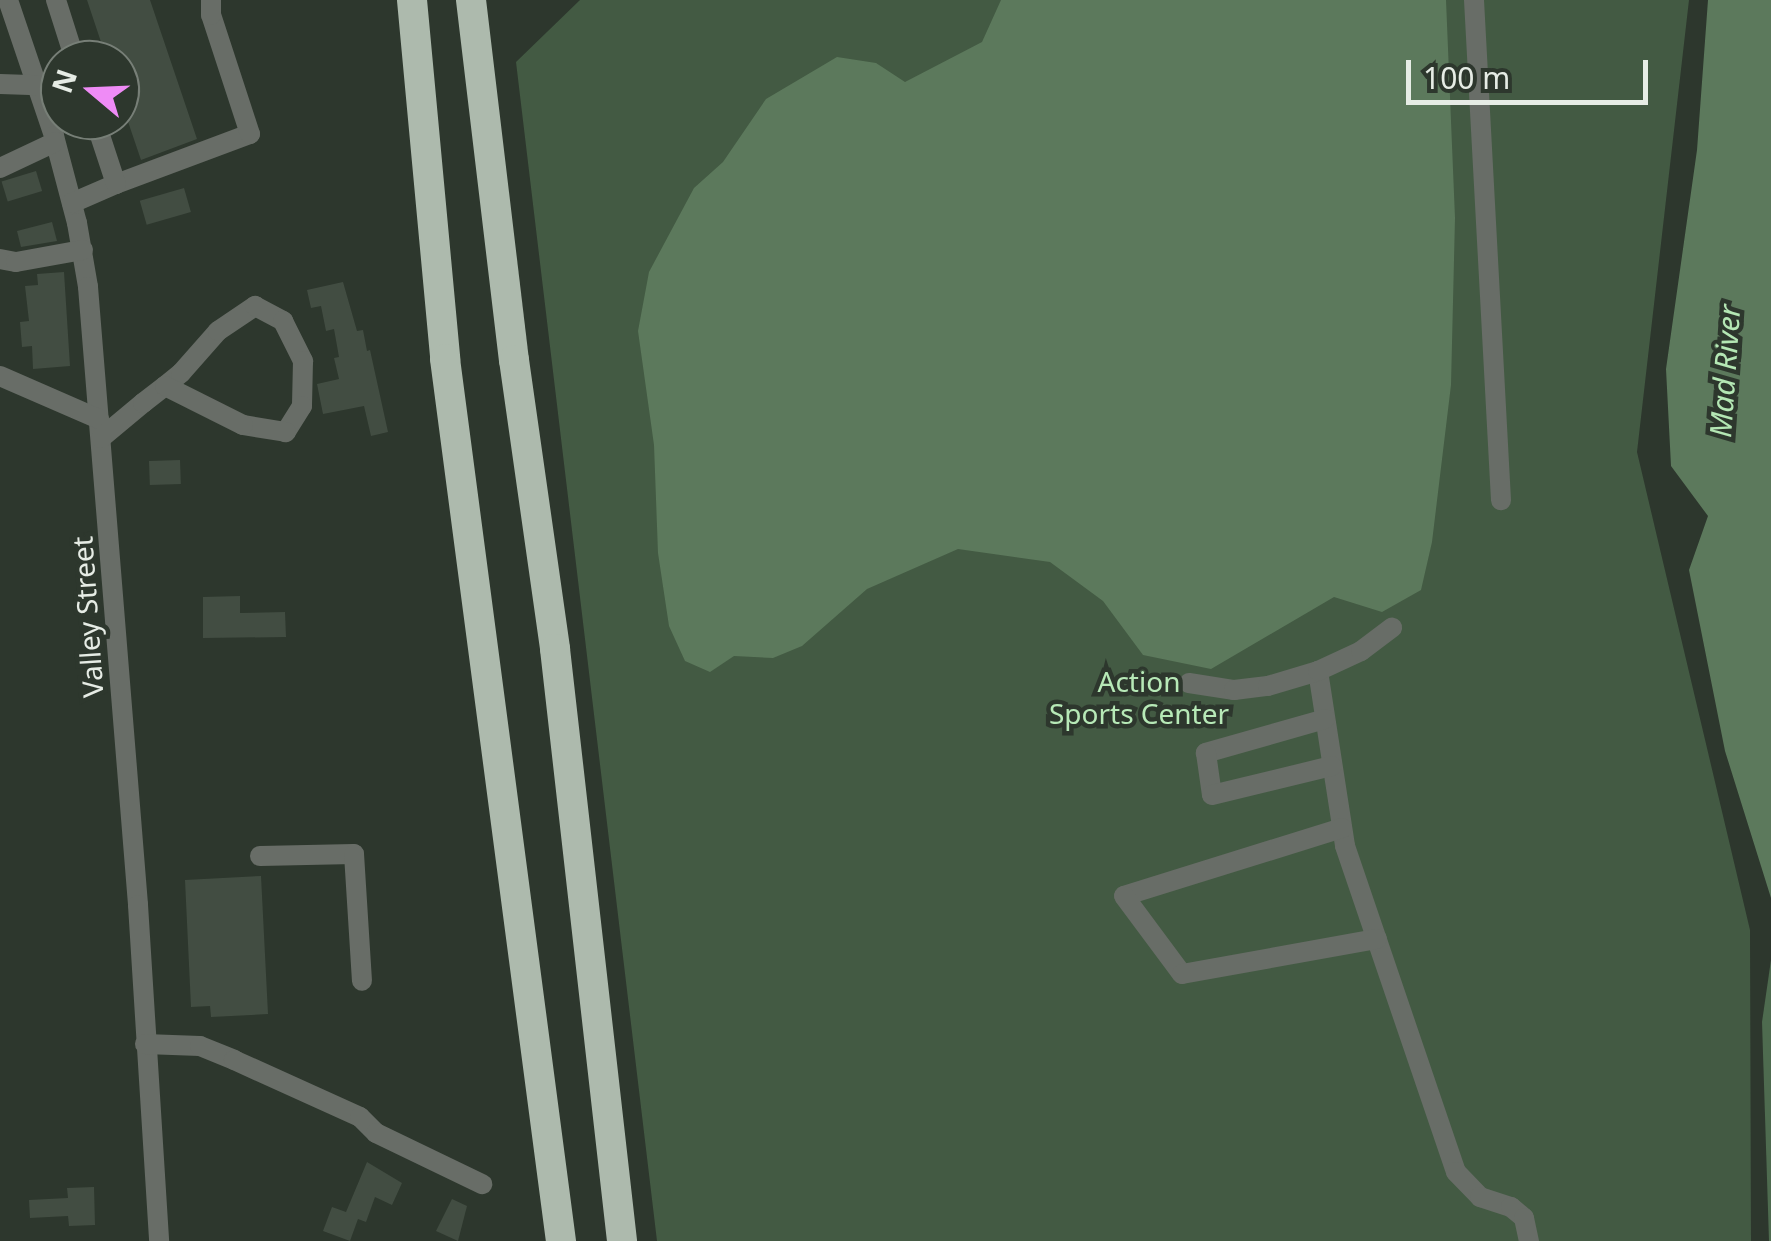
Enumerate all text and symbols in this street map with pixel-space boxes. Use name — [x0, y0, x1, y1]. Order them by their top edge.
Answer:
north arrow — [40, 40, 140, 140]
scale bar — [1411, 40, 1654, 102]
text: 100 m — [1423, 57, 1510, 98]
text: N — [42, 64, 85, 98]
water label: Mad River — [1702, 303, 1748, 439]
street label: Valley Street — [65, 535, 109, 699]
park label: Action Sports Center — [1049, 664, 1229, 730]

